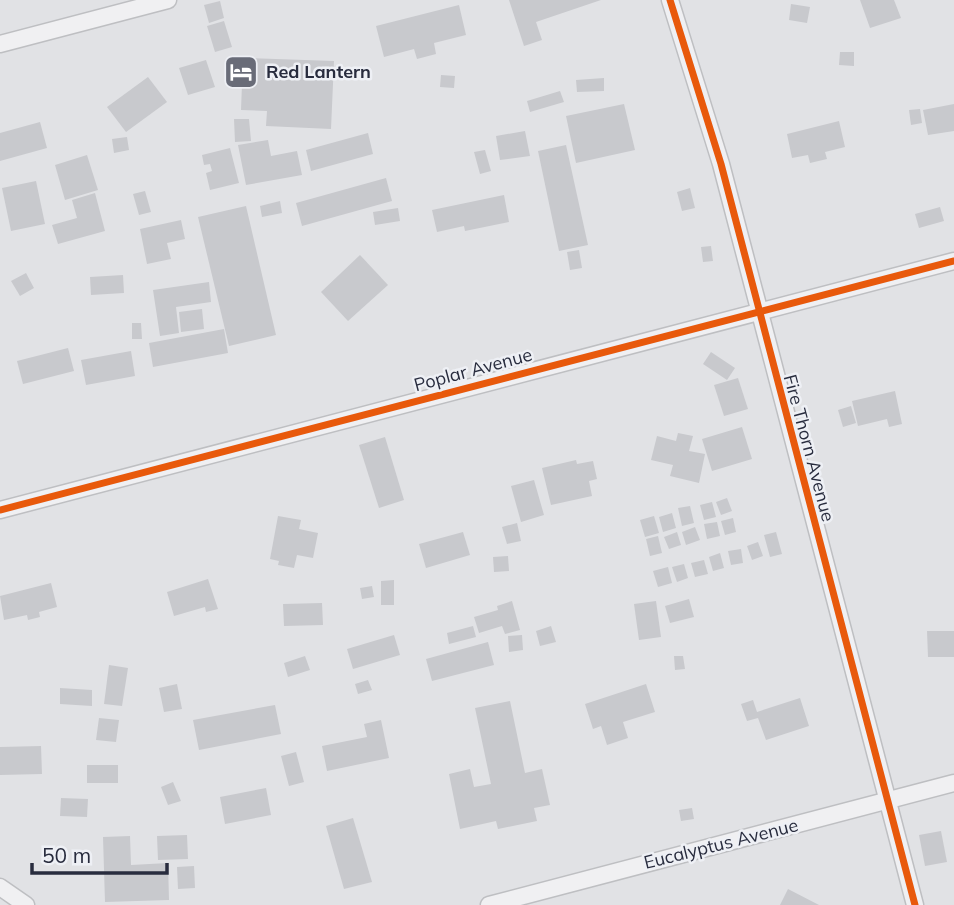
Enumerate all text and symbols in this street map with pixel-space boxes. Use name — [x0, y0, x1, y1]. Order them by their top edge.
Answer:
hotel icon: Red Lantern — [222, 53, 260, 91]
place label: Red Lantern — [266, 60, 371, 83]
street label: Poplar Avenue — [411, 343, 534, 396]
street label: Fire Thorn Avenue — [779, 372, 840, 524]
street label: Eucalyptus Avenue — [641, 813, 800, 874]
scale bar — [32, 832, 166, 876]
text: 50 m — [42, 842, 91, 868]

